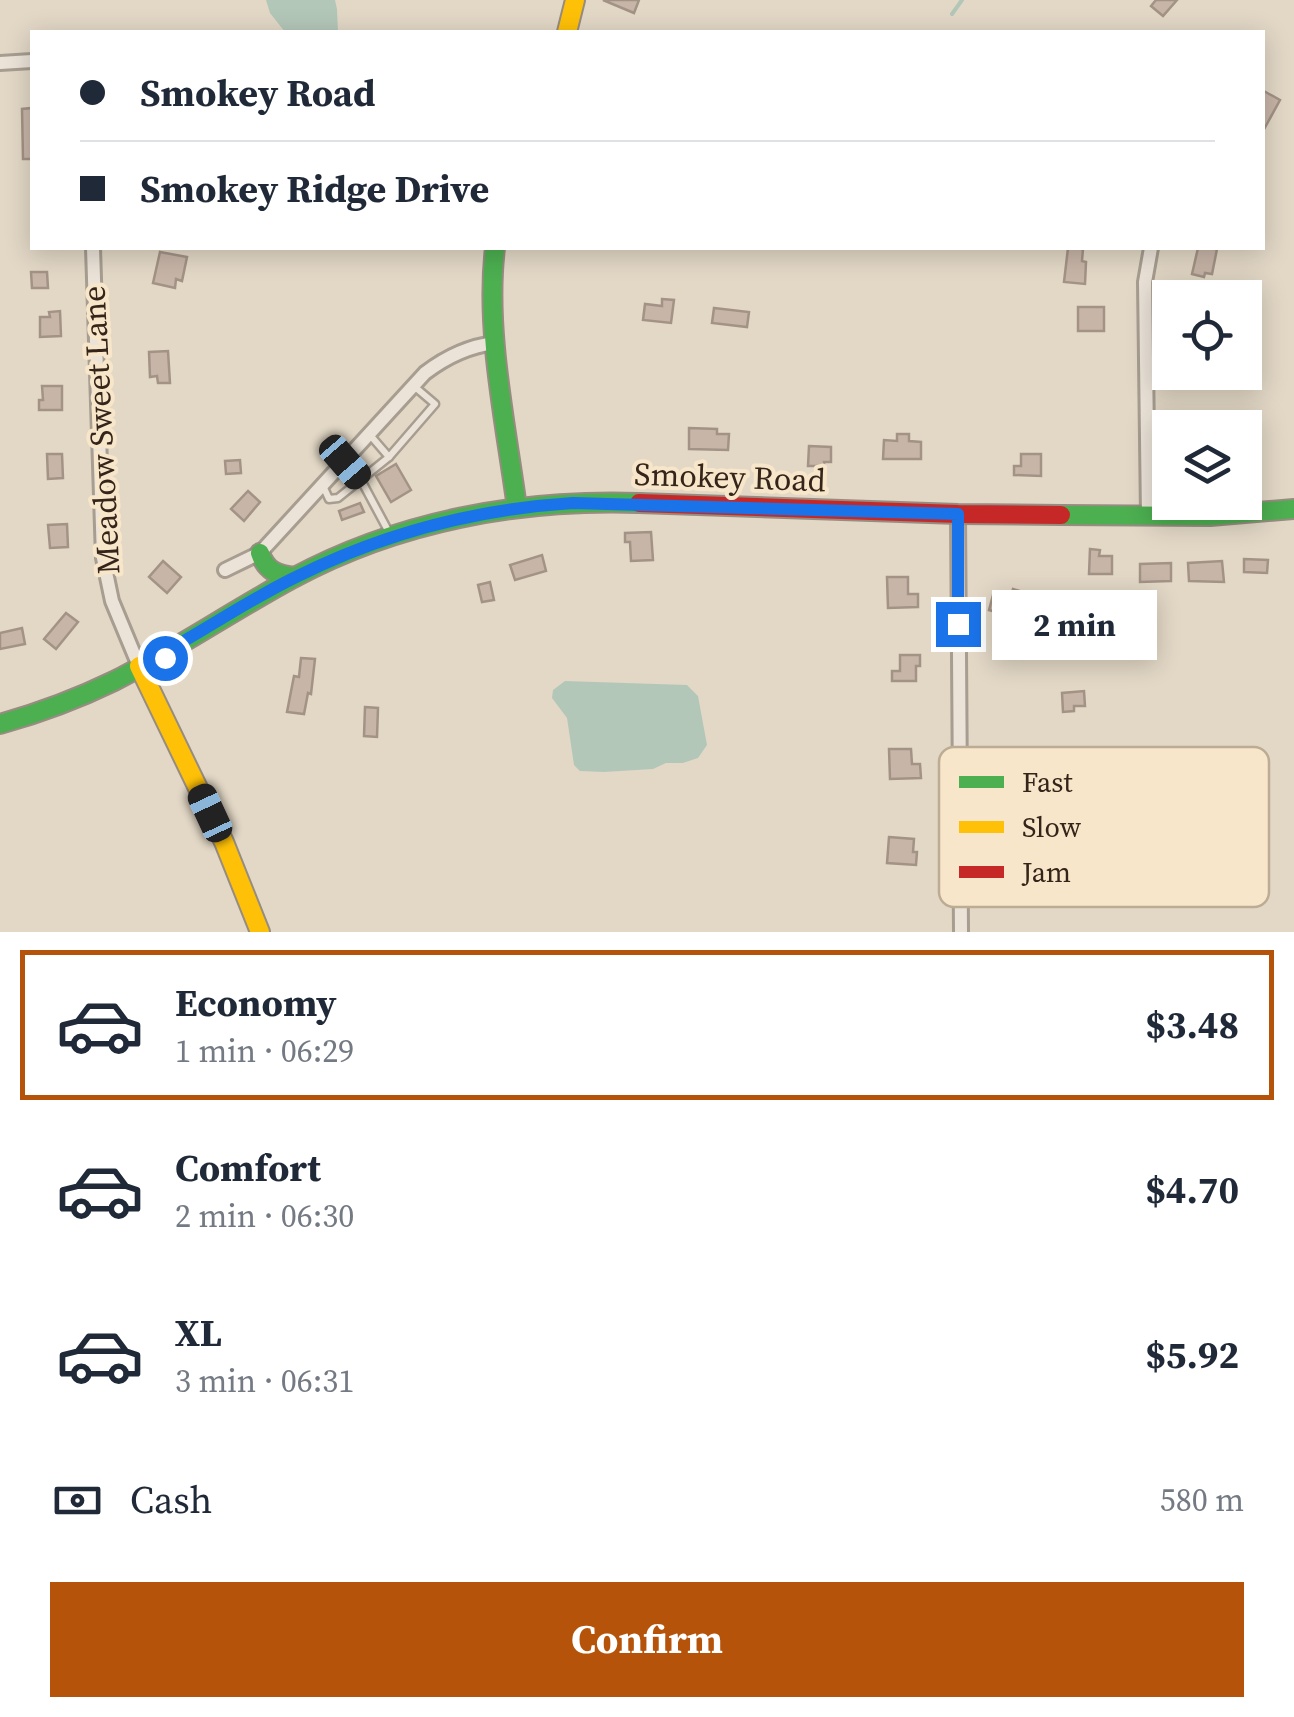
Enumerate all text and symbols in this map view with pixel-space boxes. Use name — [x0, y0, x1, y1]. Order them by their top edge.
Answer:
text: Smokey Road — [140, 67, 376, 119]
text: Smokey Ridge Drive — [140, 163, 489, 215]
map controls — [1152, 280, 1262, 520]
button: locate — [1152, 280, 1262, 390]
street label: Meadow Sweet Lane — [71, 284, 131, 576]
button: layers — [1152, 410, 1262, 520]
car — [314, 430, 376, 494]
street label: Smokey Road — [633, 452, 827, 502]
callout: 2 min — [993, 589, 1158, 659]
route end — [936, 602, 981, 647]
text: 2 min — [1033, 603, 1116, 647]
route start — [143, 636, 188, 681]
legend — [939, 747, 1269, 907]
text: Fast — [1022, 763, 1073, 801]
car — [184, 779, 236, 847]
text: Slow — [1022, 808, 1082, 846]
text: Jam — [1021, 853, 1071, 891]
text: Economy — [175, 977, 337, 1029]
icon: car — [55, 980, 145, 1070]
text: $3.48 — [1145, 999, 1239, 1051]
text: 1 min · 06:29 — [175, 1029, 354, 1073]
text: Comfort — [175, 1142, 321, 1194]
icon: car — [55, 1145, 145, 1235]
text: $4.70 — [1145, 1164, 1239, 1216]
text: 2 min · 06:30 — [175, 1194, 354, 1238]
text: XL — [175, 1307, 222, 1359]
icon: car — [55, 1310, 145, 1400]
text: $5.92 — [1145, 1329, 1239, 1381]
text: 3 min · 06:31 — [175, 1359, 354, 1403]
icon: cash — [50, 1473, 105, 1528]
text: Cash — [130, 1474, 212, 1526]
text: 580 m — [1160, 1478, 1244, 1522]
button: Confirm — [50, 1582, 1244, 1697]

